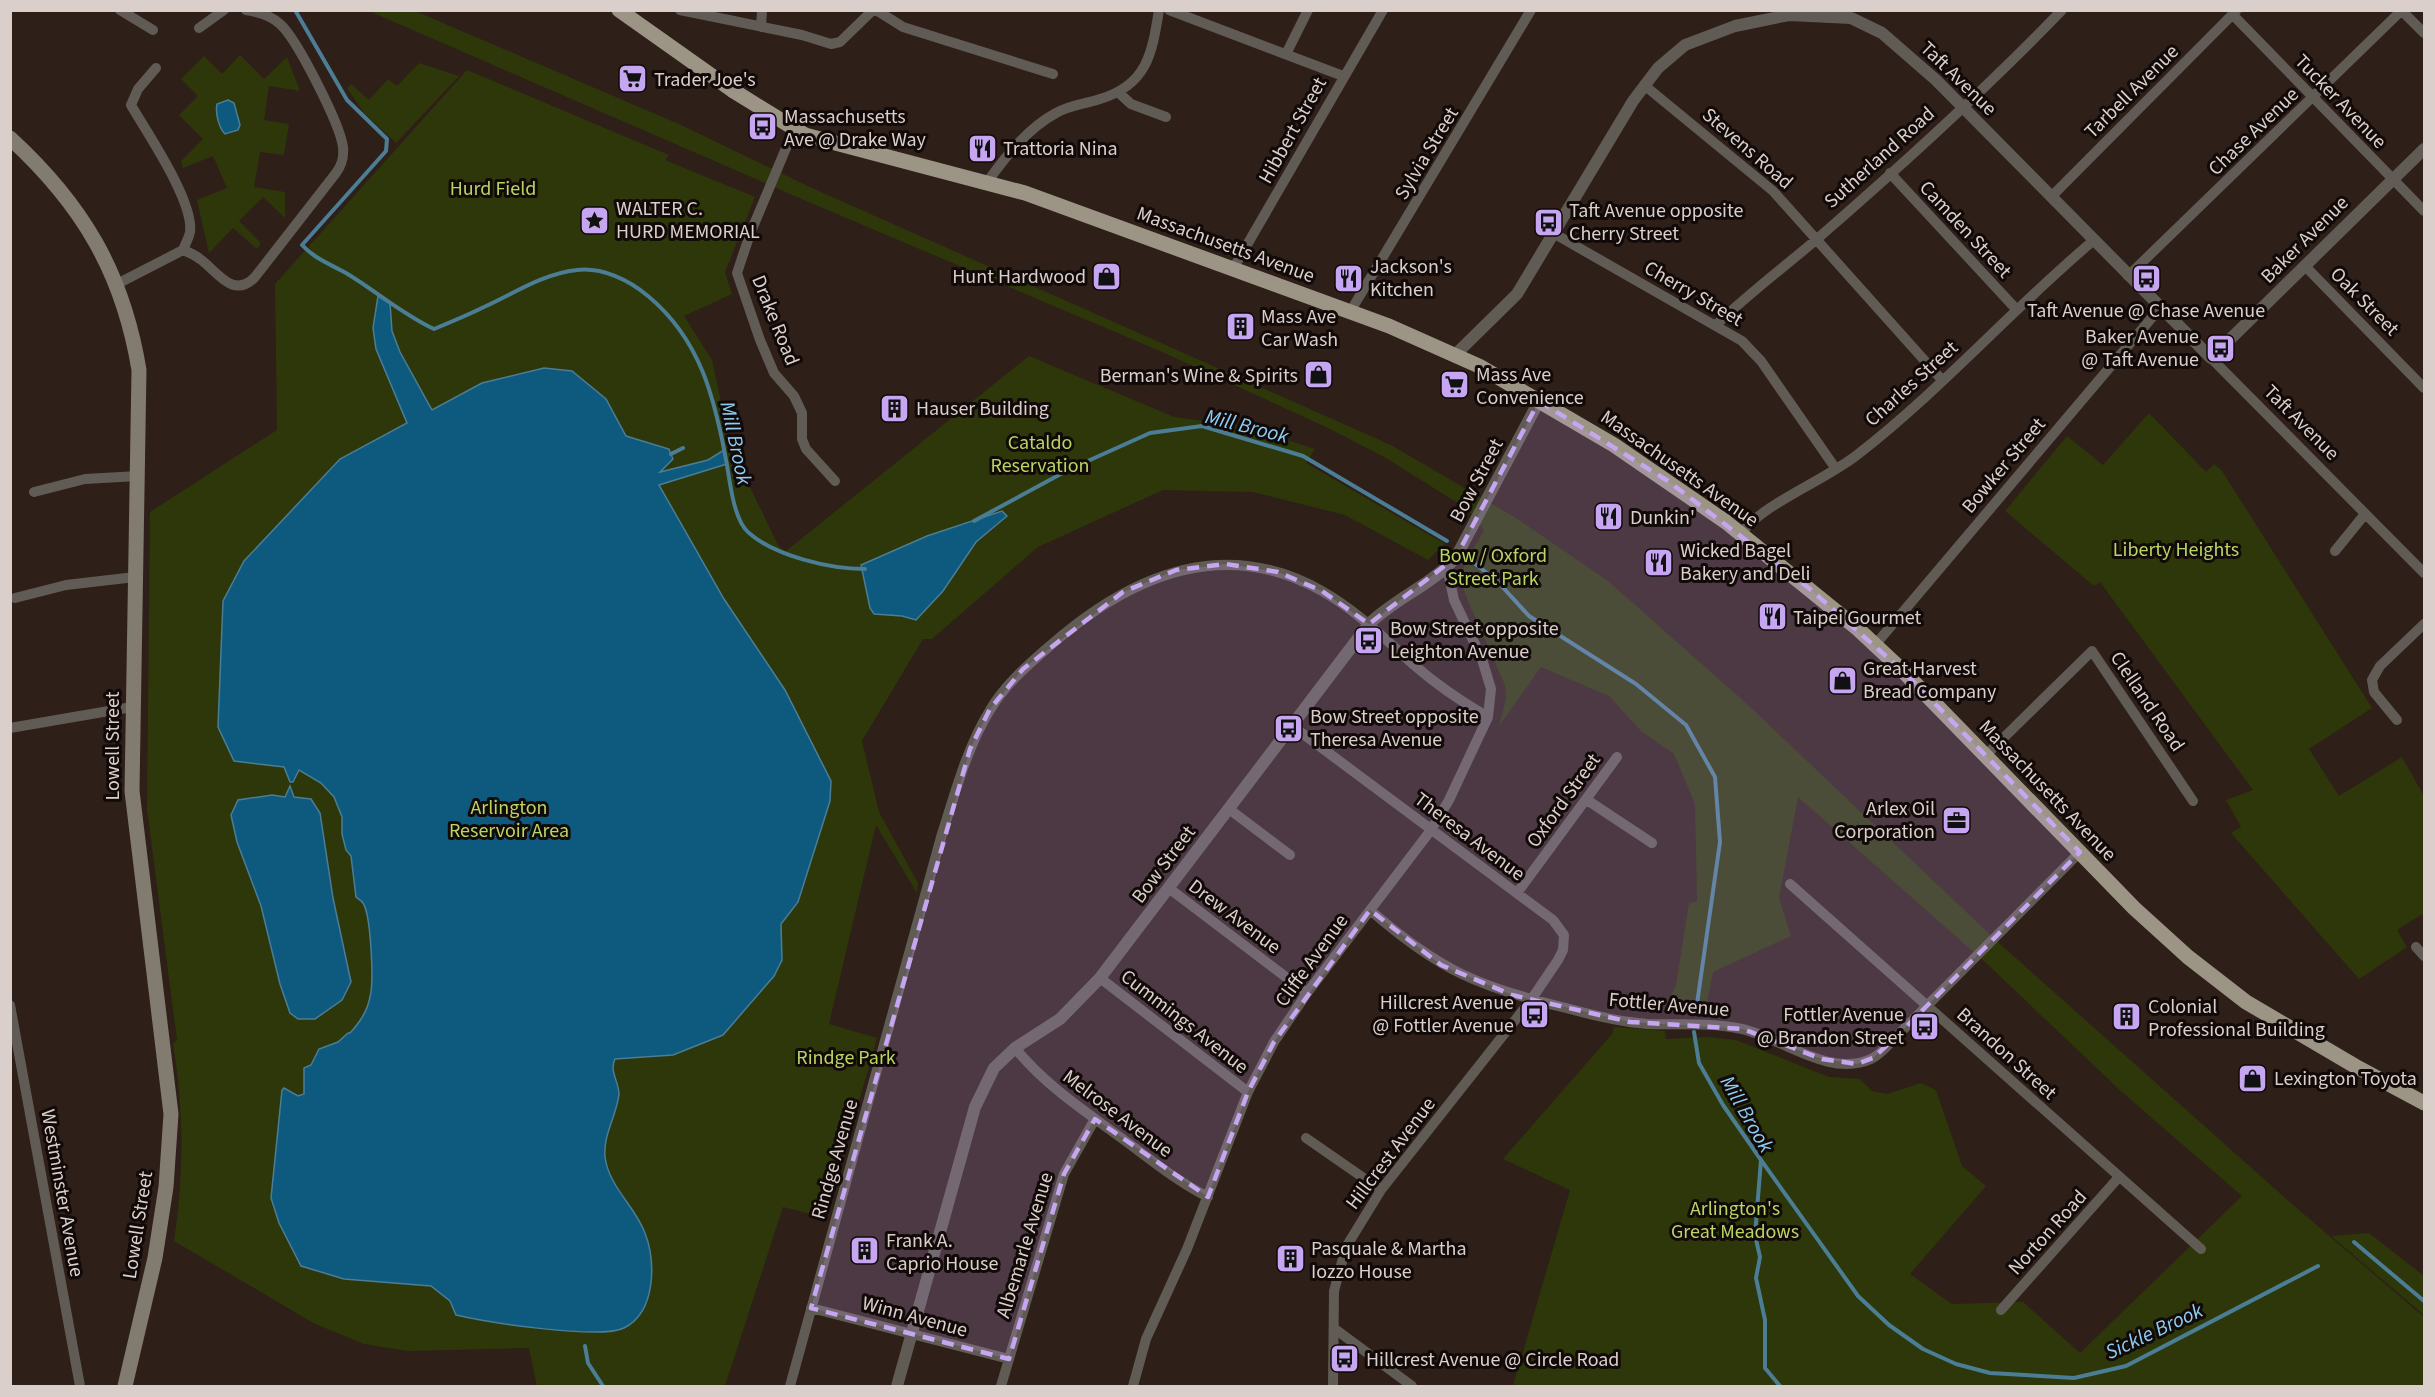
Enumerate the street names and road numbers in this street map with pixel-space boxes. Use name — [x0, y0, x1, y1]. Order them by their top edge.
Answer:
street label: Taft Avenue — [1914, 35, 2003, 122]
street label: Tarbell Avenue — [2078, 38, 2185, 145]
street label: Tucker Avenue — [2288, 48, 2393, 155]
street label: Hibbert Street — [1252, 72, 1334, 189]
street label: Chase Avenue — [2202, 81, 2305, 182]
street label: Sutherland Road — [1818, 100, 1941, 215]
street label: Stevens Road — [1696, 101, 1799, 196]
street label: Sylvia Street — [1388, 102, 1466, 205]
street label: Camden Street — [1913, 175, 2018, 285]
street label: Baker Avenue — [2255, 189, 2355, 290]
street label: Massachusetts Avenue — [1133, 200, 1319, 290]
street label: Cherry Street — [1639, 254, 1748, 334]
street label: Oak Street — [2324, 261, 2405, 343]
street label: Drake Road — [744, 271, 806, 370]
street label: Charles Street — [1859, 334, 1965, 433]
street label: Taft Avenue — [2257, 379, 2345, 467]
street label: Massachusetts Avenue — [1595, 404, 1764, 534]
street label: Bowker Street — [1955, 411, 2052, 520]
street label: Bow Street — [1443, 434, 1511, 527]
street label: Clelland Road — [2103, 646, 2191, 757]
street label: Lowell Street — [99, 691, 127, 800]
street label: Massachusetts Avenue — [1972, 714, 2122, 868]
street label: Oxford Street — [1520, 748, 1608, 853]
street label: Theresa Avenue — [1408, 786, 1531, 888]
street label: Bow Street — [1125, 820, 1203, 909]
street label: Drew Avenue — [1182, 873, 1286, 961]
street label: Cliffe Avenue — [1269, 908, 1355, 1013]
street label: Cummings Avenue — [1115, 963, 1254, 1081]
street label: Fottler Avenue — [1608, 986, 1730, 1024]
street label: Brandon Street — [1950, 1001, 2063, 1107]
street label: Melrose Avenue — [1057, 1063, 1178, 1164]
street label: Hillcrest Avenue — [1339, 1091, 1442, 1216]
street label: Rindge Avenue — [804, 1096, 865, 1223]
street label: Westminster Avenue — [33, 1107, 91, 1279]
street label: Lowell Street — [116, 1169, 160, 1281]
street label: Albemarle Avenue — [989, 1169, 1060, 1322]
street label: Norton Road — [2002, 1184, 2094, 1281]
street label: Winn Avenue — [859, 1289, 971, 1345]

